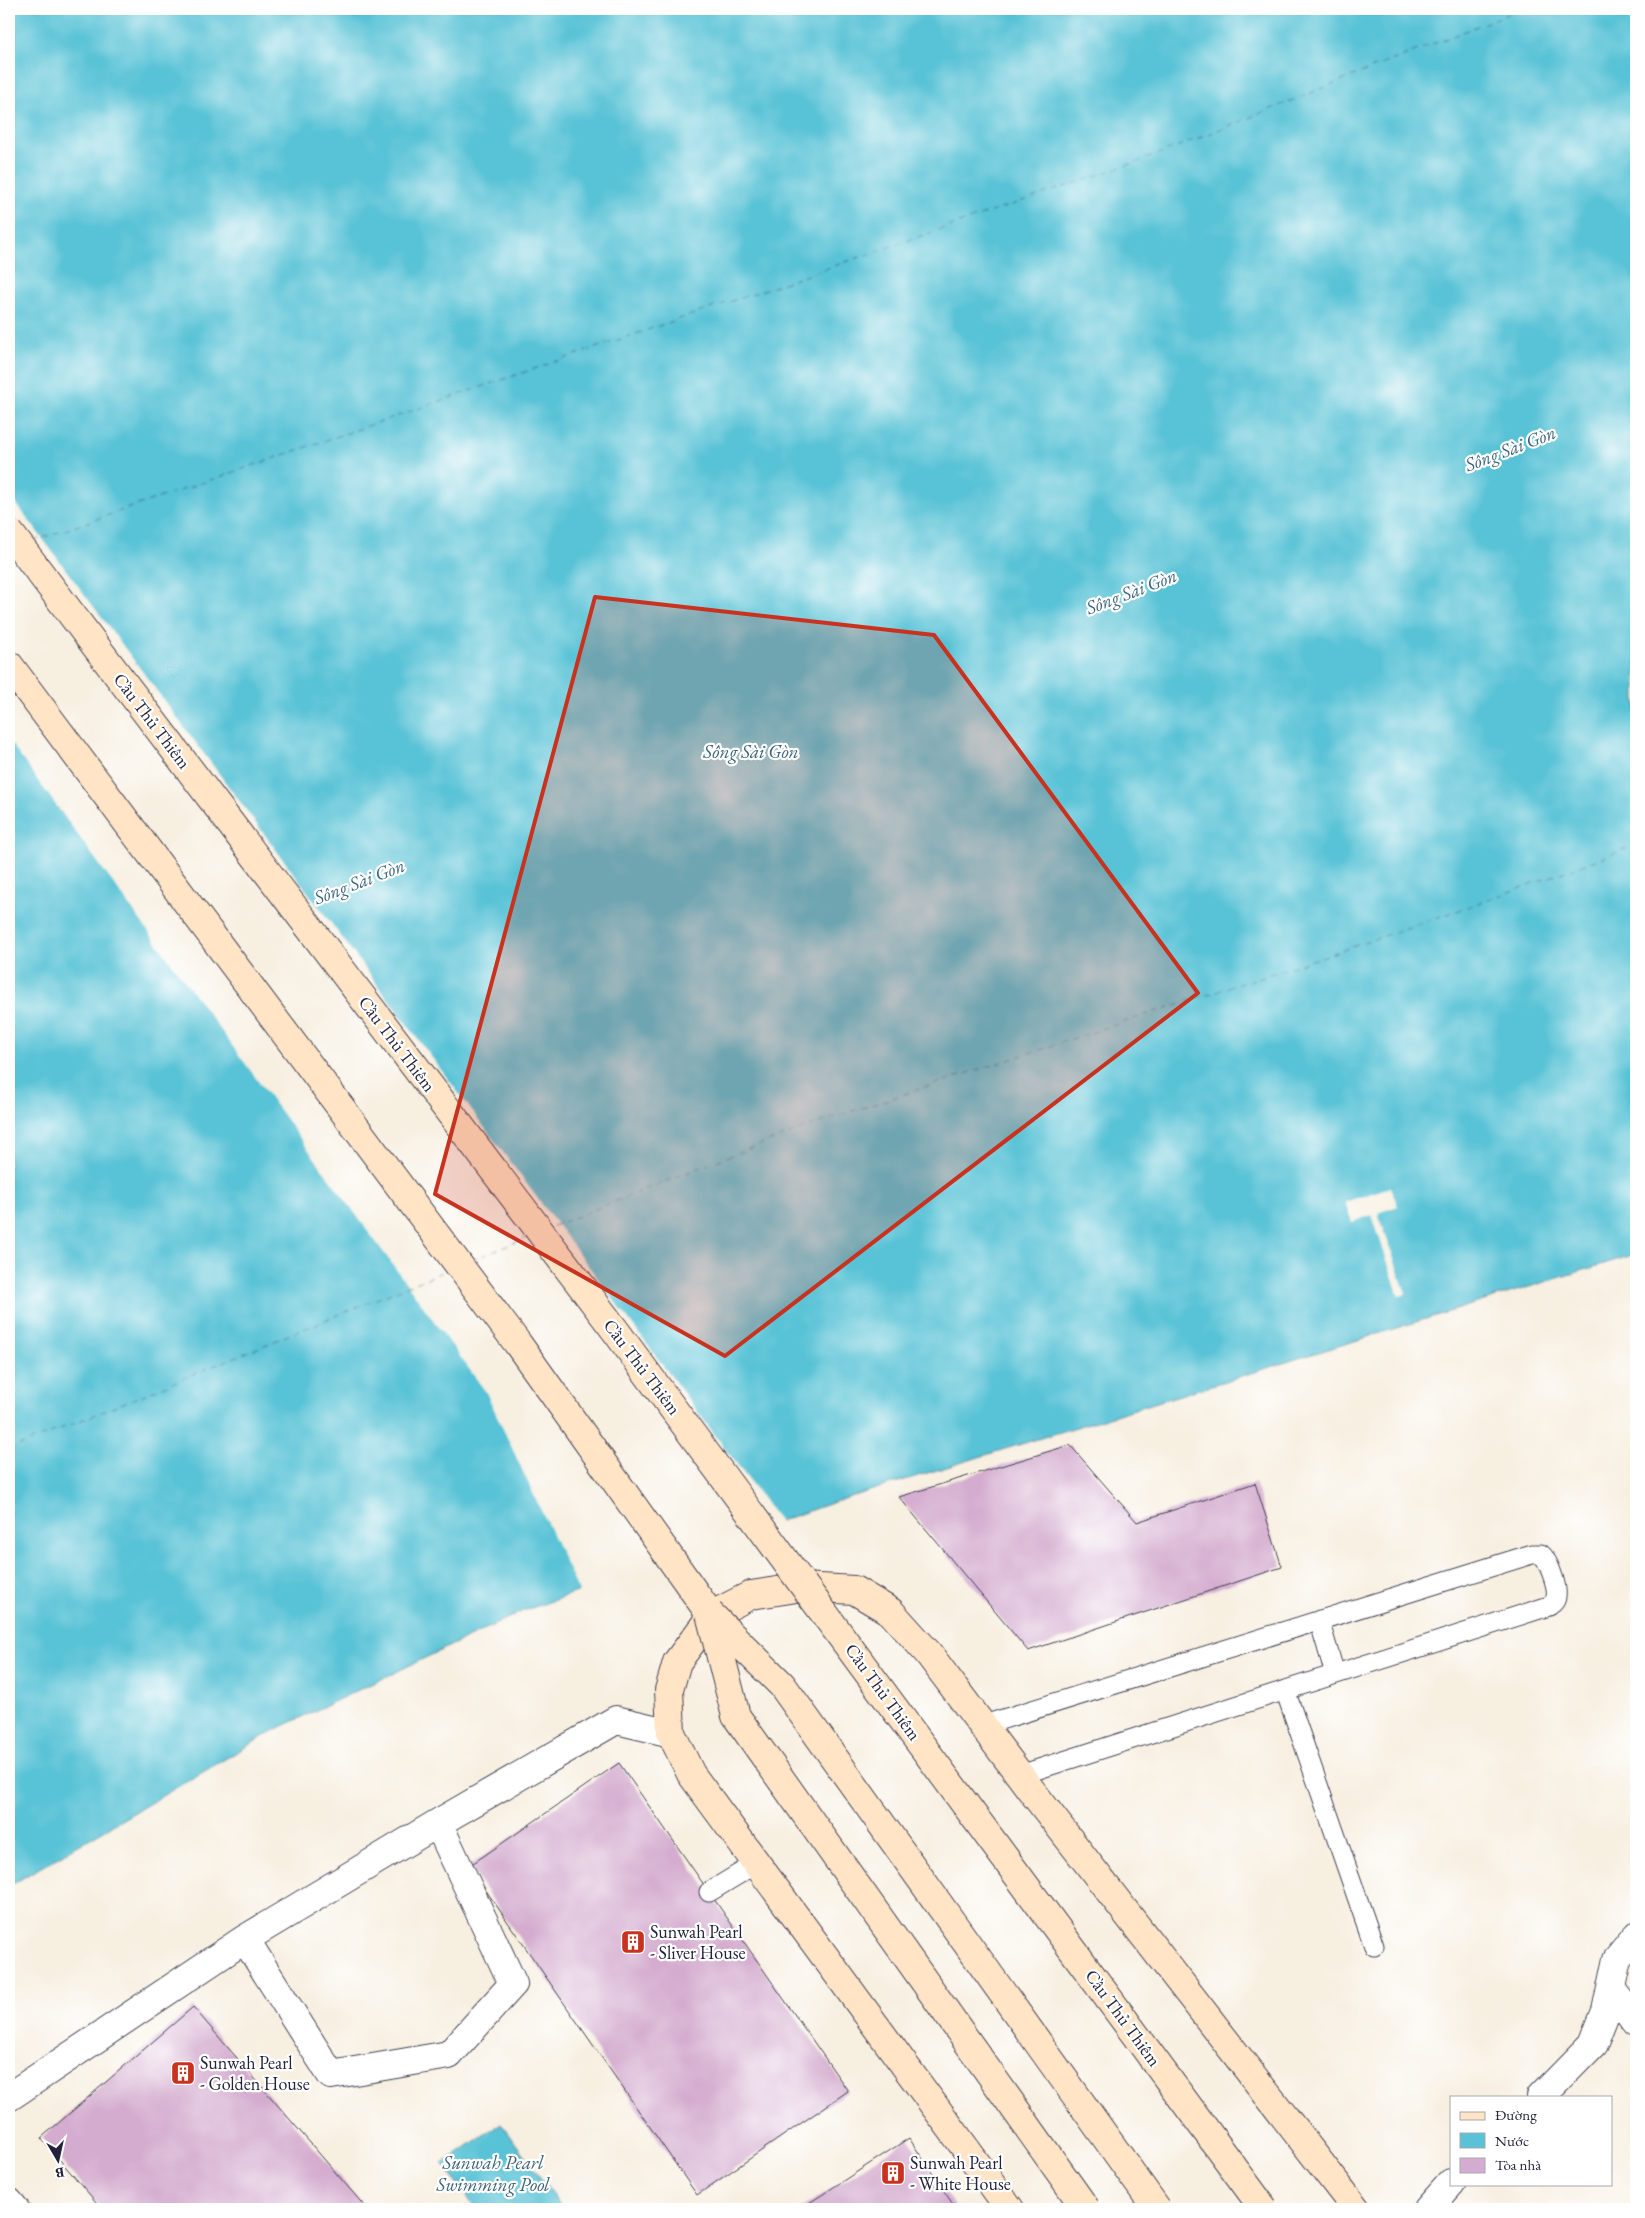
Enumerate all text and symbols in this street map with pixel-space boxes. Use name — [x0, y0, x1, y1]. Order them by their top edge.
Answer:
water label: Sông Sài Gòn — [1460, 420, 1559, 478]
water label: Sông Sài Gòn — [1081, 563, 1180, 621]
street label: Cầu Thủ Thiêm — [109, 668, 196, 773]
water label: Sông Sài Gòn — [702, 739, 799, 764]
water label: Sông Sài Gòn — [309, 853, 408, 911]
street label: Cầu Thủ Thiêm — [354, 991, 441, 1096]
street label: Cầu Thủ Thiêm — [599, 1314, 686, 1419]
street label: Cầu Thủ Thiêm — [841, 1639, 926, 1745]
place label: Sunwah Pearl - Sliver House — [650, 1920, 746, 1964]
building icon: Sunwah Pearl - Sliver House — [620, 1929, 646, 1955]
street label: Cầu Thủ Thiêm — [1081, 1965, 1166, 2071]
place label: Sunwah Pearl - Golden House — [200, 2051, 310, 2095]
building icon: Sunwah Pearl - Golden House — [170, 2060, 196, 2086]
legend — [1450, 2096, 1612, 2186]
text: Đường — [1495, 2105, 1537, 2124]
text: Nước — [1495, 2131, 1529, 2150]
north arrow — [32, 2136, 82, 2186]
water label: Sunwah Pearl Swimming Pool — [436, 2150, 550, 2197]
place label: Sunwah Pearl - White House — [910, 2151, 1011, 2195]
text: Tòa nhà — [1495, 2155, 1541, 2174]
building icon: Sunwah Pearl - White House — [880, 2160, 906, 2186]
text: B — [54, 2163, 66, 2182]

